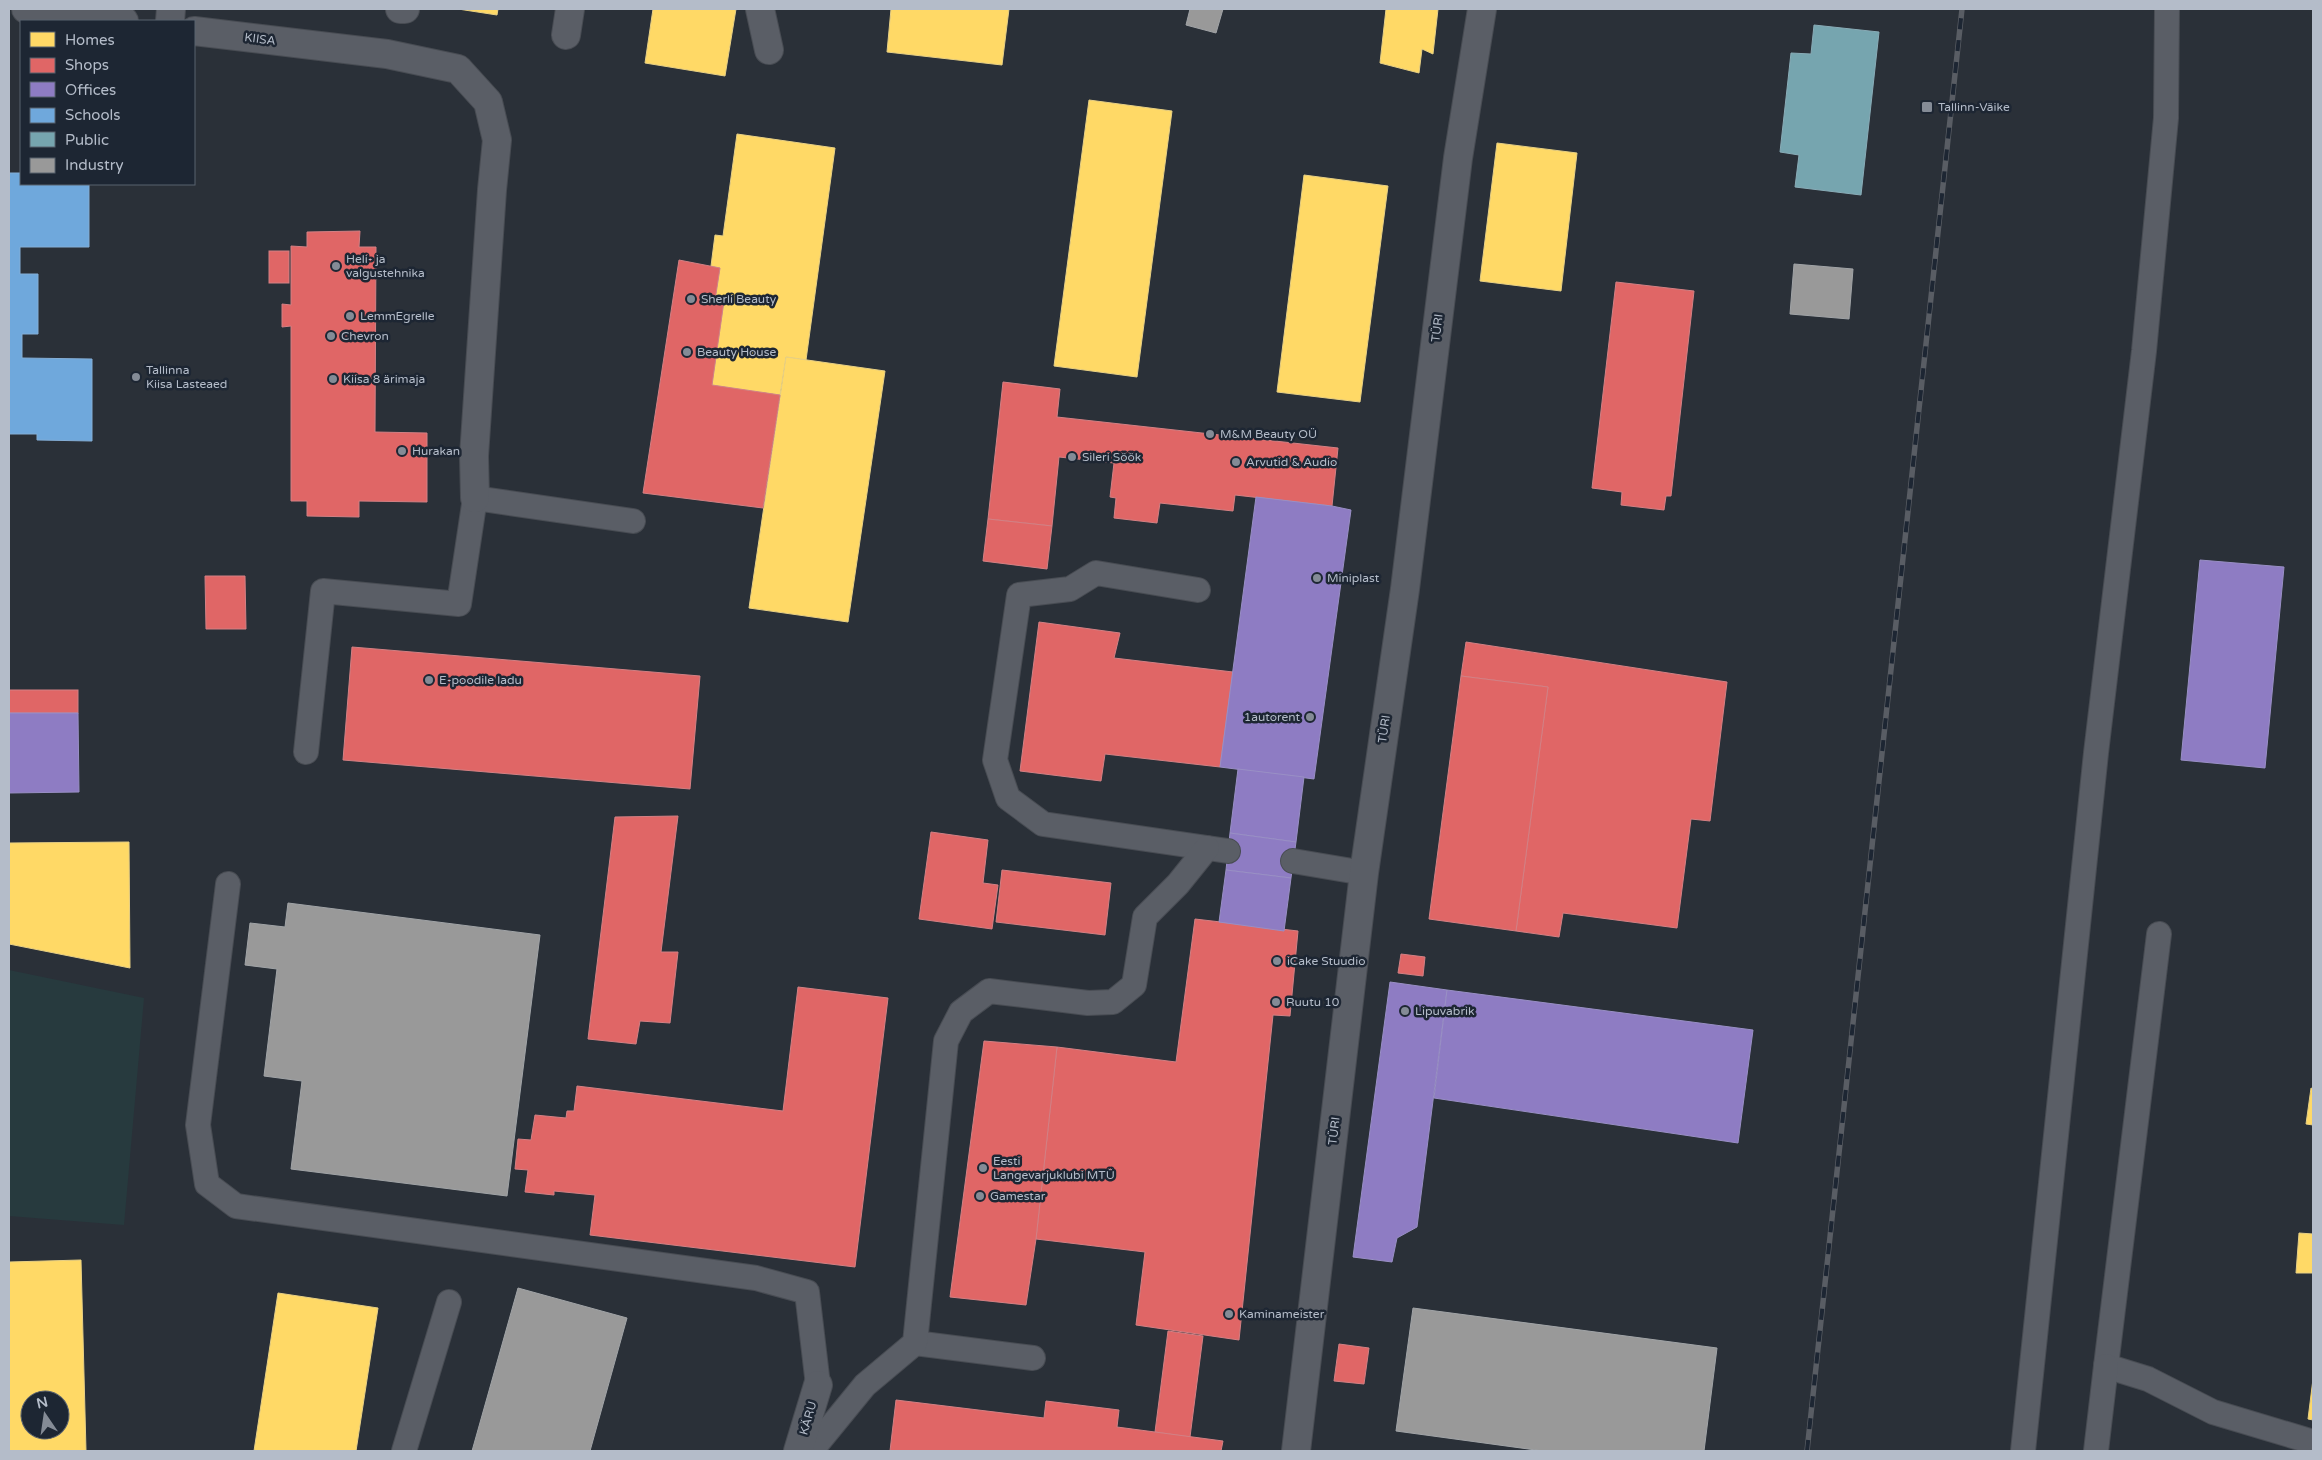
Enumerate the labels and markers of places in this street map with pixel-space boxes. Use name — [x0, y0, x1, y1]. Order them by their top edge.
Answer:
marker: Tallinn-Väike — [1920, 100, 1934, 114]
place label: Tallinn-Väike — [1938, 100, 2010, 114]
place label: Heli- ja valgustehnika — [346, 252, 425, 280]
marker: Heli- ja valgustehnika — [330, 260, 342, 272]
place label: Sherli Beauty — [701, 292, 777, 306]
marker: Sherli Beauty — [685, 293, 697, 305]
place label: LemmEgrelle — [360, 309, 435, 323]
marker: LemmEgrelle — [344, 310, 356, 322]
place label: Chevron — [341, 329, 389, 343]
marker: Chevron — [325, 330, 337, 342]
place label: Beauty House — [697, 345, 776, 359]
marker: Beauty House — [681, 346, 693, 358]
place label: Tallinna Kiisa Lasteaed — [146, 363, 227, 391]
marker: Tallinna Kiisa Lasteaed — [130, 371, 142, 383]
place label: Kiisa 8 ärimaja — [343, 372, 425, 386]
marker: Kiisa 8 ärimaja — [327, 373, 339, 385]
place label: M&M Beauty OÜ — [1220, 427, 1317, 441]
marker: M&M Beauty OÜ — [1204, 428, 1216, 440]
place label: Hurakan — [412, 444, 460, 458]
marker: Hurakan — [396, 445, 408, 457]
place label: Sileri Söök — [1082, 450, 1142, 464]
marker: Sileri Söök — [1066, 451, 1078, 463]
place label: Arvutid & Audio — [1246, 455, 1337, 469]
marker: Arvutid & Audio — [1230, 456, 1242, 468]
place label: Miniplast — [1327, 571, 1380, 585]
marker: Miniplast — [1311, 572, 1323, 584]
place label: E-poodile ladu — [439, 673, 522, 687]
marker: E-poodile ladu — [423, 674, 435, 686]
place label: 1autorent — [1244, 710, 1300, 724]
marker: 1autorent — [1304, 711, 1316, 723]
place label: iCake Stuudio — [1287, 954, 1365, 968]
marker: iCake Stuudio — [1271, 955, 1283, 967]
place label: Ruutu 10 — [1286, 995, 1340, 1009]
marker: Ruutu 10 — [1270, 996, 1282, 1008]
place label: Lipuvabrik — [1415, 1004, 1475, 1018]
marker: Lipuvabrik — [1399, 1005, 1411, 1017]
place label: Eesti Langevarjuklubi MTÜ — [993, 1154, 1115, 1182]
marker: Eesti Langevarjuklubi MTÜ — [977, 1162, 989, 1174]
place label: Gamestar — [990, 1189, 1046, 1203]
marker: Gamestar — [974, 1190, 986, 1202]
place label: Kaminameister — [1239, 1307, 1325, 1321]
marker: Kaminameister — [1223, 1308, 1235, 1320]

